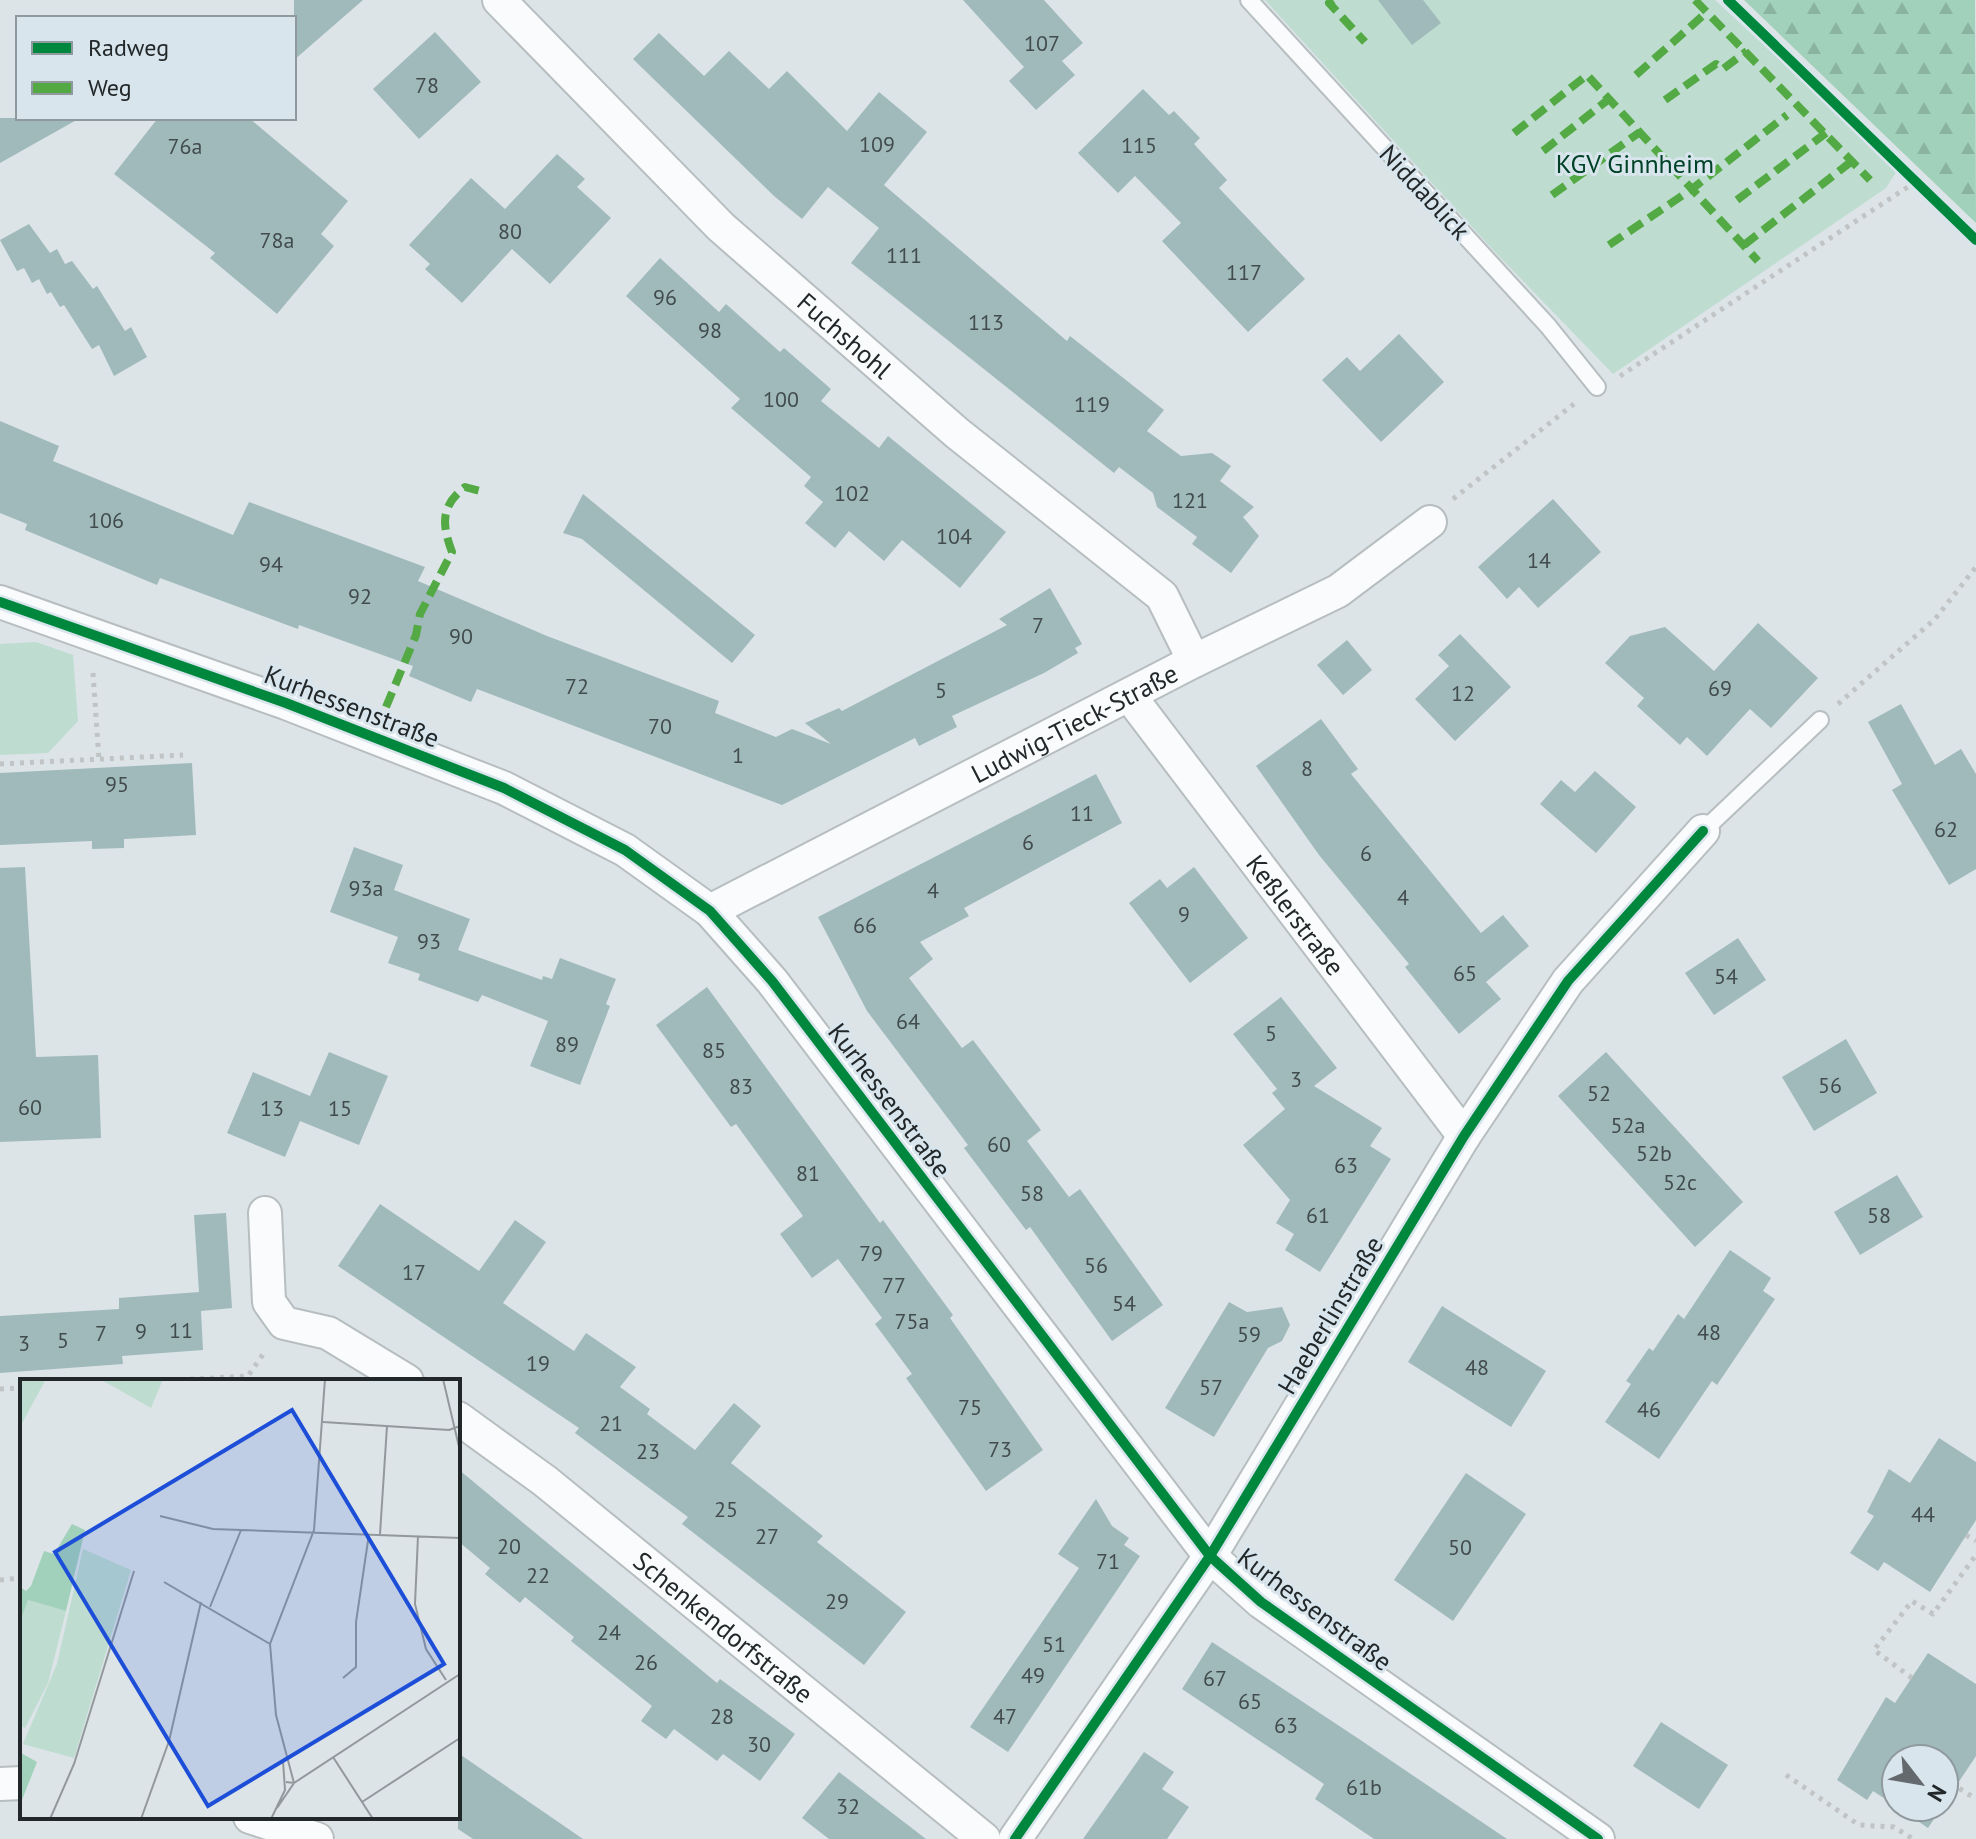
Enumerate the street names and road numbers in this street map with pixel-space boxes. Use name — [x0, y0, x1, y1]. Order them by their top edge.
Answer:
street label: Niddablick — [1373, 138, 1478, 247]
street label: Fuchshohl — [791, 285, 899, 385]
street label: Ludwig-Tieck-Straße — [965, 656, 1183, 790]
street label: Kurhessenstraße — [260, 657, 444, 755]
street label: Keßlerstraße — [1240, 848, 1352, 982]
street label: Kurhessenstraße — [821, 1016, 959, 1184]
street label: Haeberlinstraße — [1270, 1230, 1390, 1400]
street label: Kurhessenstraße — [1231, 1540, 1399, 1678]
street label: Schenkendorfstraße — [627, 1544, 820, 1710]

